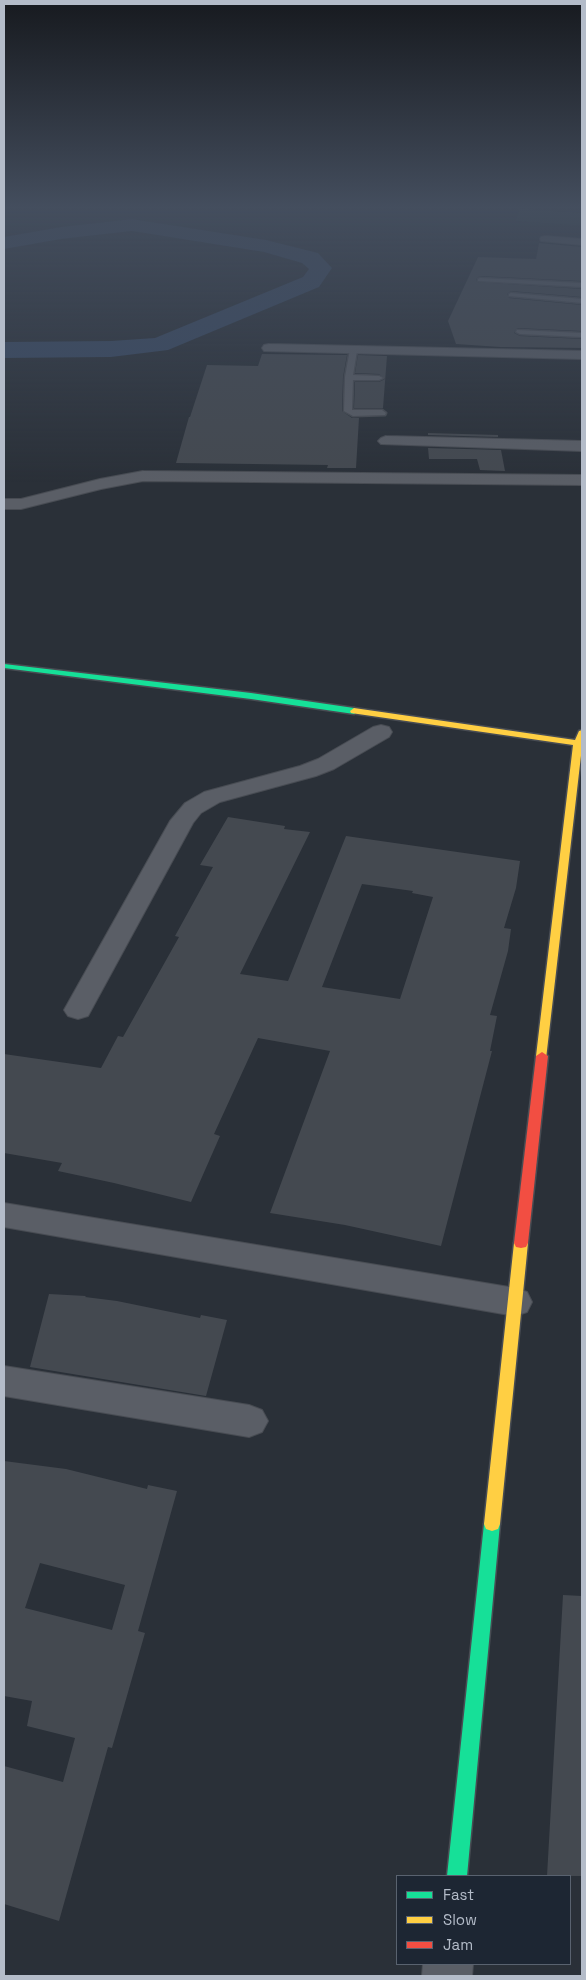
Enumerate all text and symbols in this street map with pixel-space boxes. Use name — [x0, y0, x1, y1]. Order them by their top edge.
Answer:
legend — [396, 1875, 571, 1965]
text: Fast — [443, 1885, 474, 1904]
text: Slow — [443, 1910, 477, 1929]
text: Jam — [443, 1935, 473, 1954]

